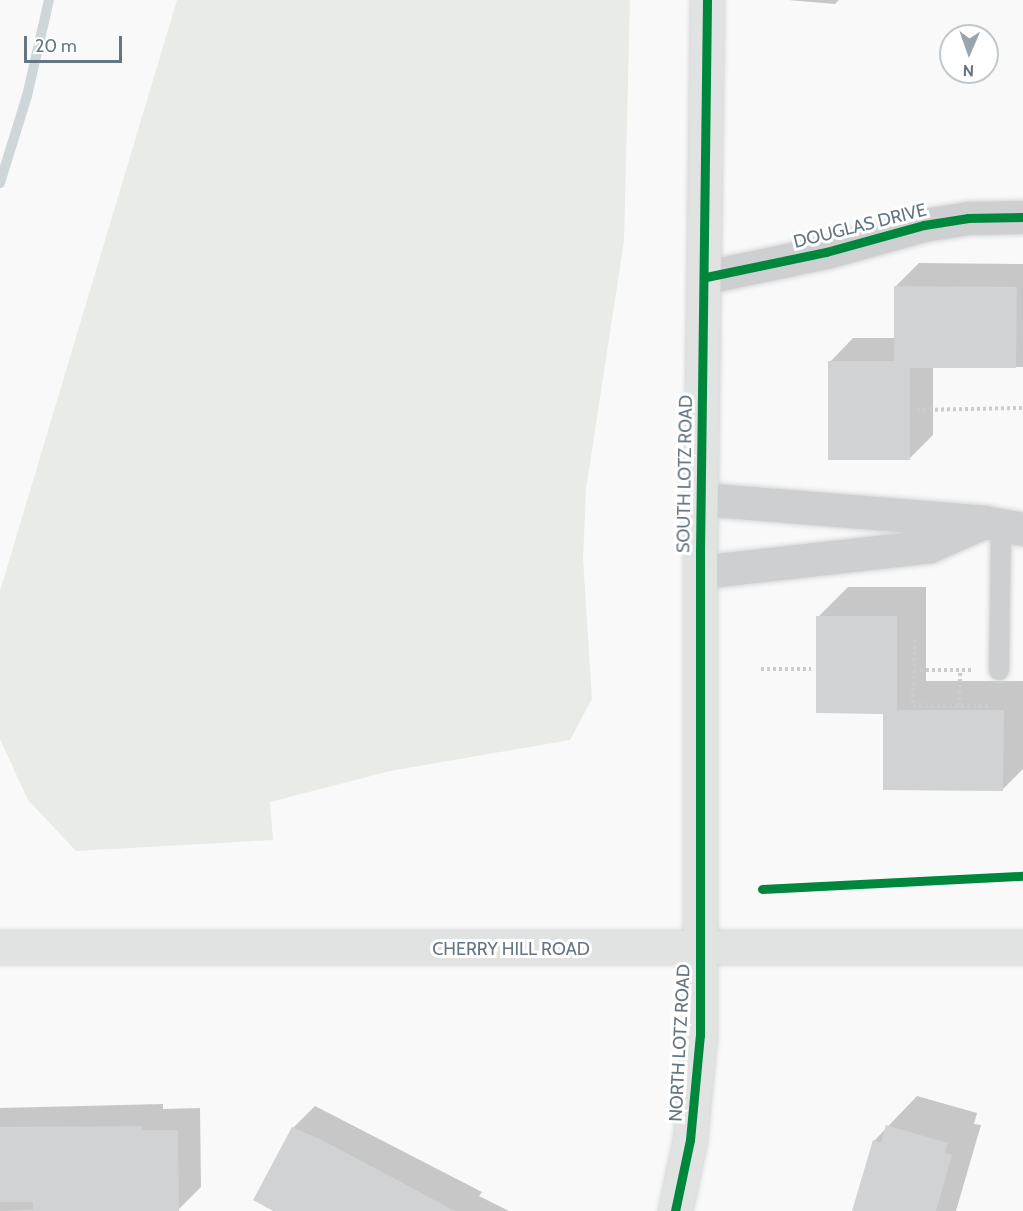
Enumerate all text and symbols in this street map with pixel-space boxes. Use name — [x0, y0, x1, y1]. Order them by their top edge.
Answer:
scale bar — [27, 24, 124, 62]
north arrow — [939, 24, 999, 84]
text: 20 m — [35, 35, 77, 57]
text: N — [962, 61, 974, 80]
street label: DOUGLAS DRIVE — [791, 199, 929, 253]
street label: SOUTH LOTZ ROAD — [673, 395, 697, 553]
street label: CHERRY HILL ROAD — [432, 938, 590, 960]
street label: NORTH LOTZ ROAD — [665, 964, 695, 1122]

